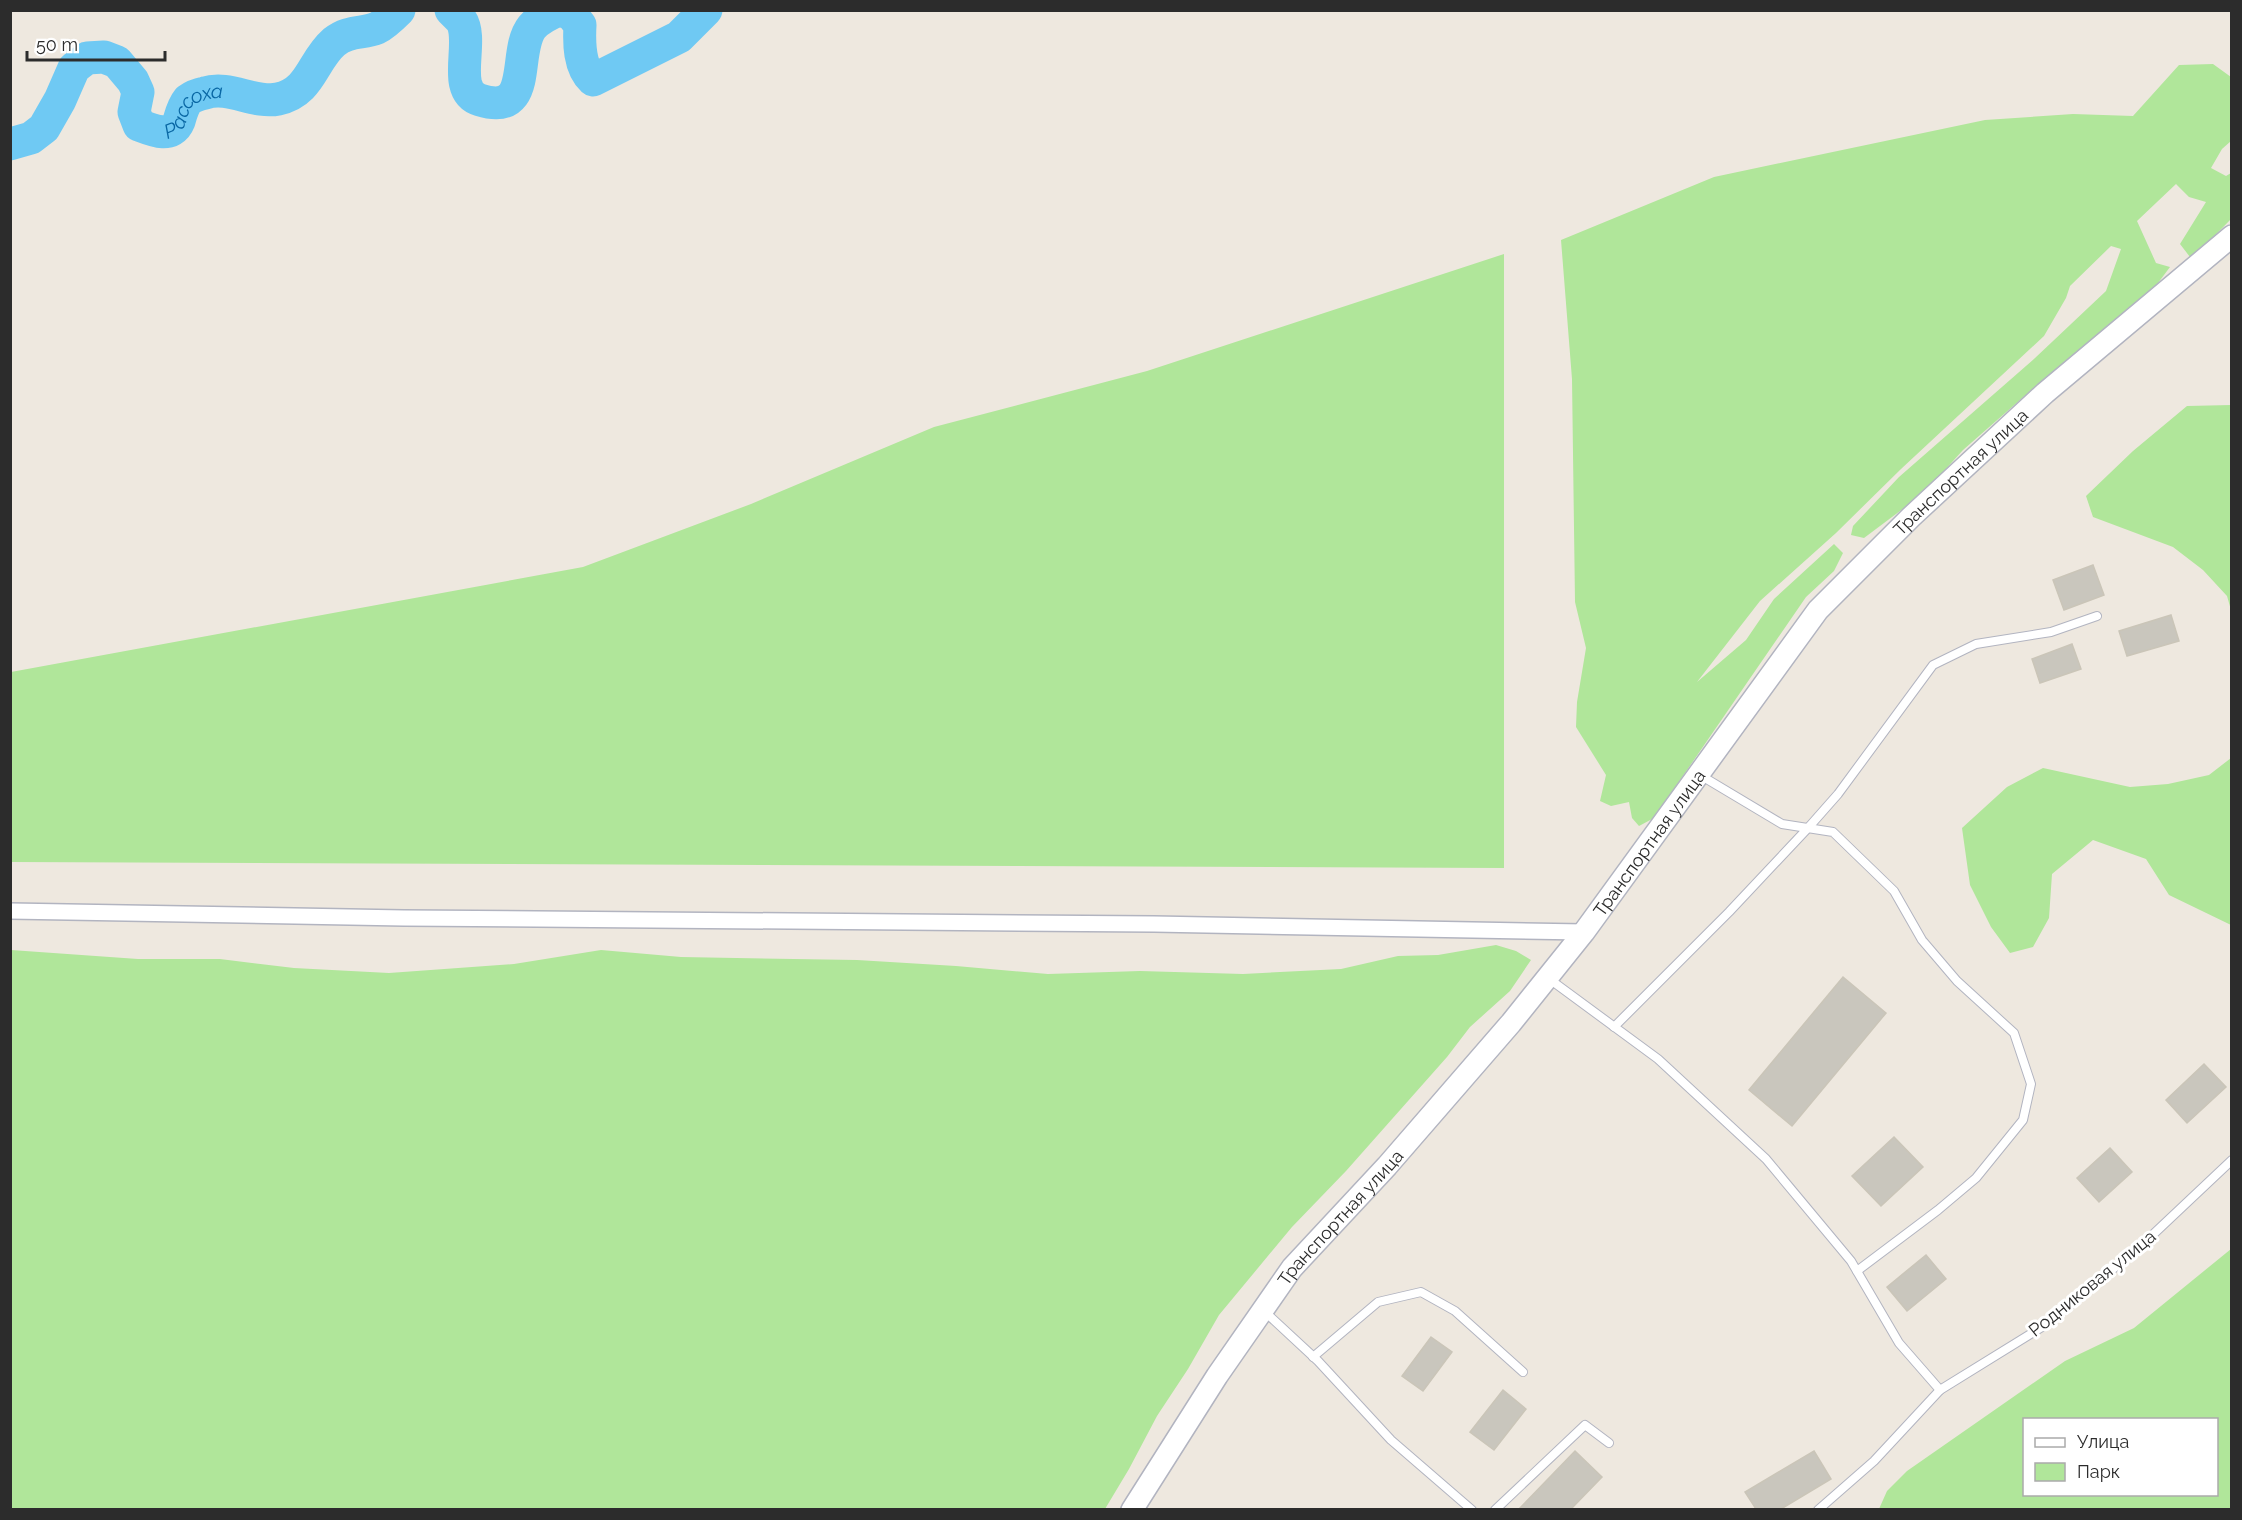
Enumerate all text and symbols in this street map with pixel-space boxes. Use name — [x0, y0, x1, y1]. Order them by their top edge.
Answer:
scale bar — [27, 24, 165, 62]
text: 50 m — [36, 34, 78, 55]
water label: Рассоха — [160, 79, 223, 144]
street label: Транспортная улица — [1889, 404, 2032, 539]
street label: Транспортная улица — [1589, 765, 1709, 920]
street label: Транспортная улица — [1273, 1145, 1407, 1289]
street label: Родниковая улица — [2024, 1225, 2160, 1341]
legend — [2023, 1418, 2218, 1496]
text: Улица — [2077, 1431, 2129, 1452]
text: Парк — [2077, 1461, 2120, 1482]

